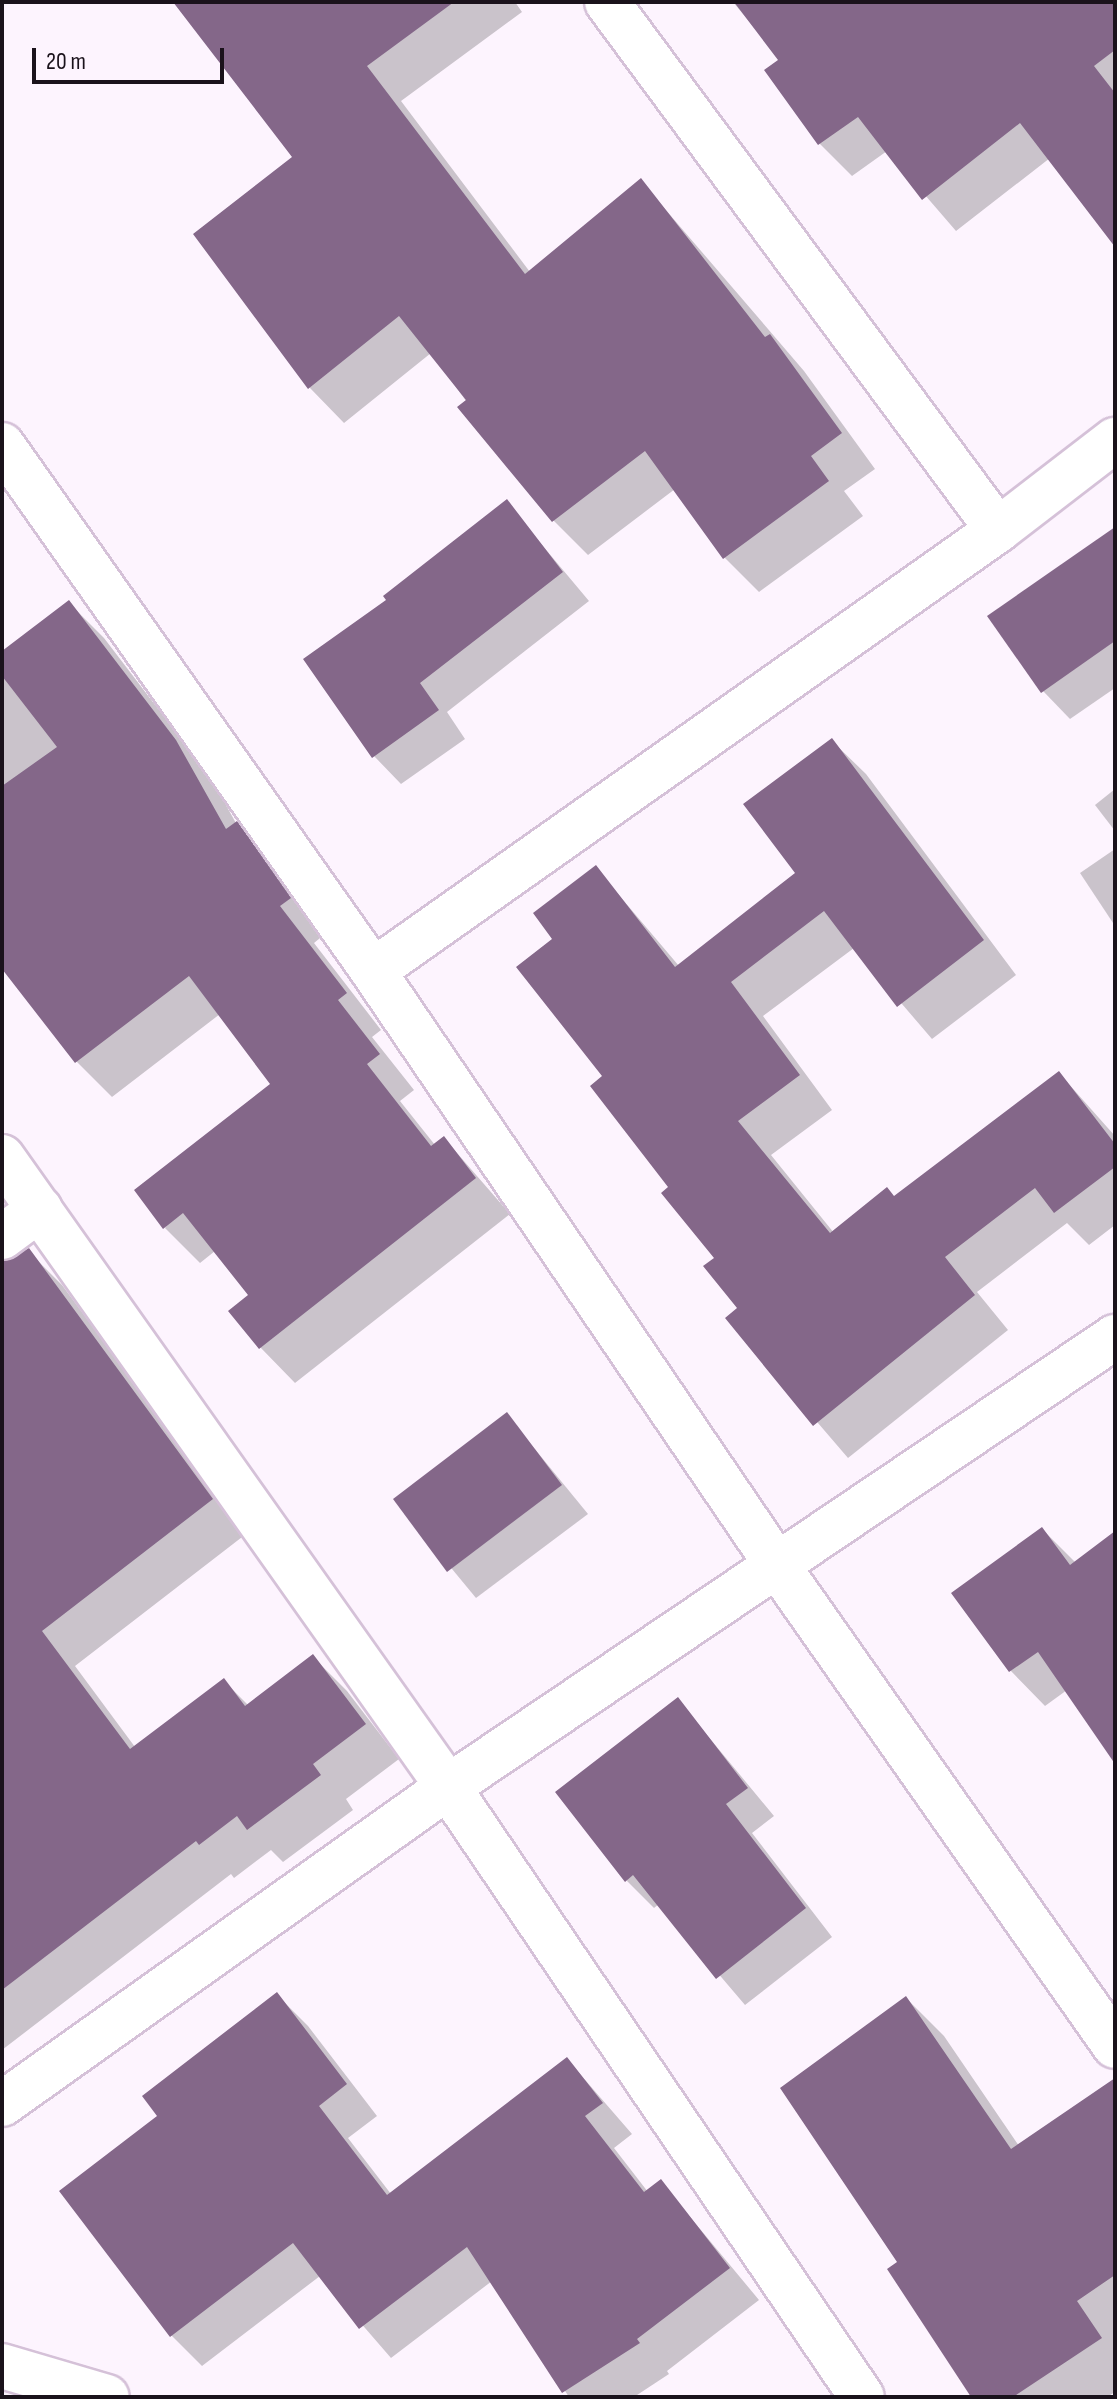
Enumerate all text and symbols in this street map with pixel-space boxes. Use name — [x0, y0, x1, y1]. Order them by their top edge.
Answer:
scale bar — [36, 32, 228, 82]
text: 20 m — [46, 47, 86, 76]

